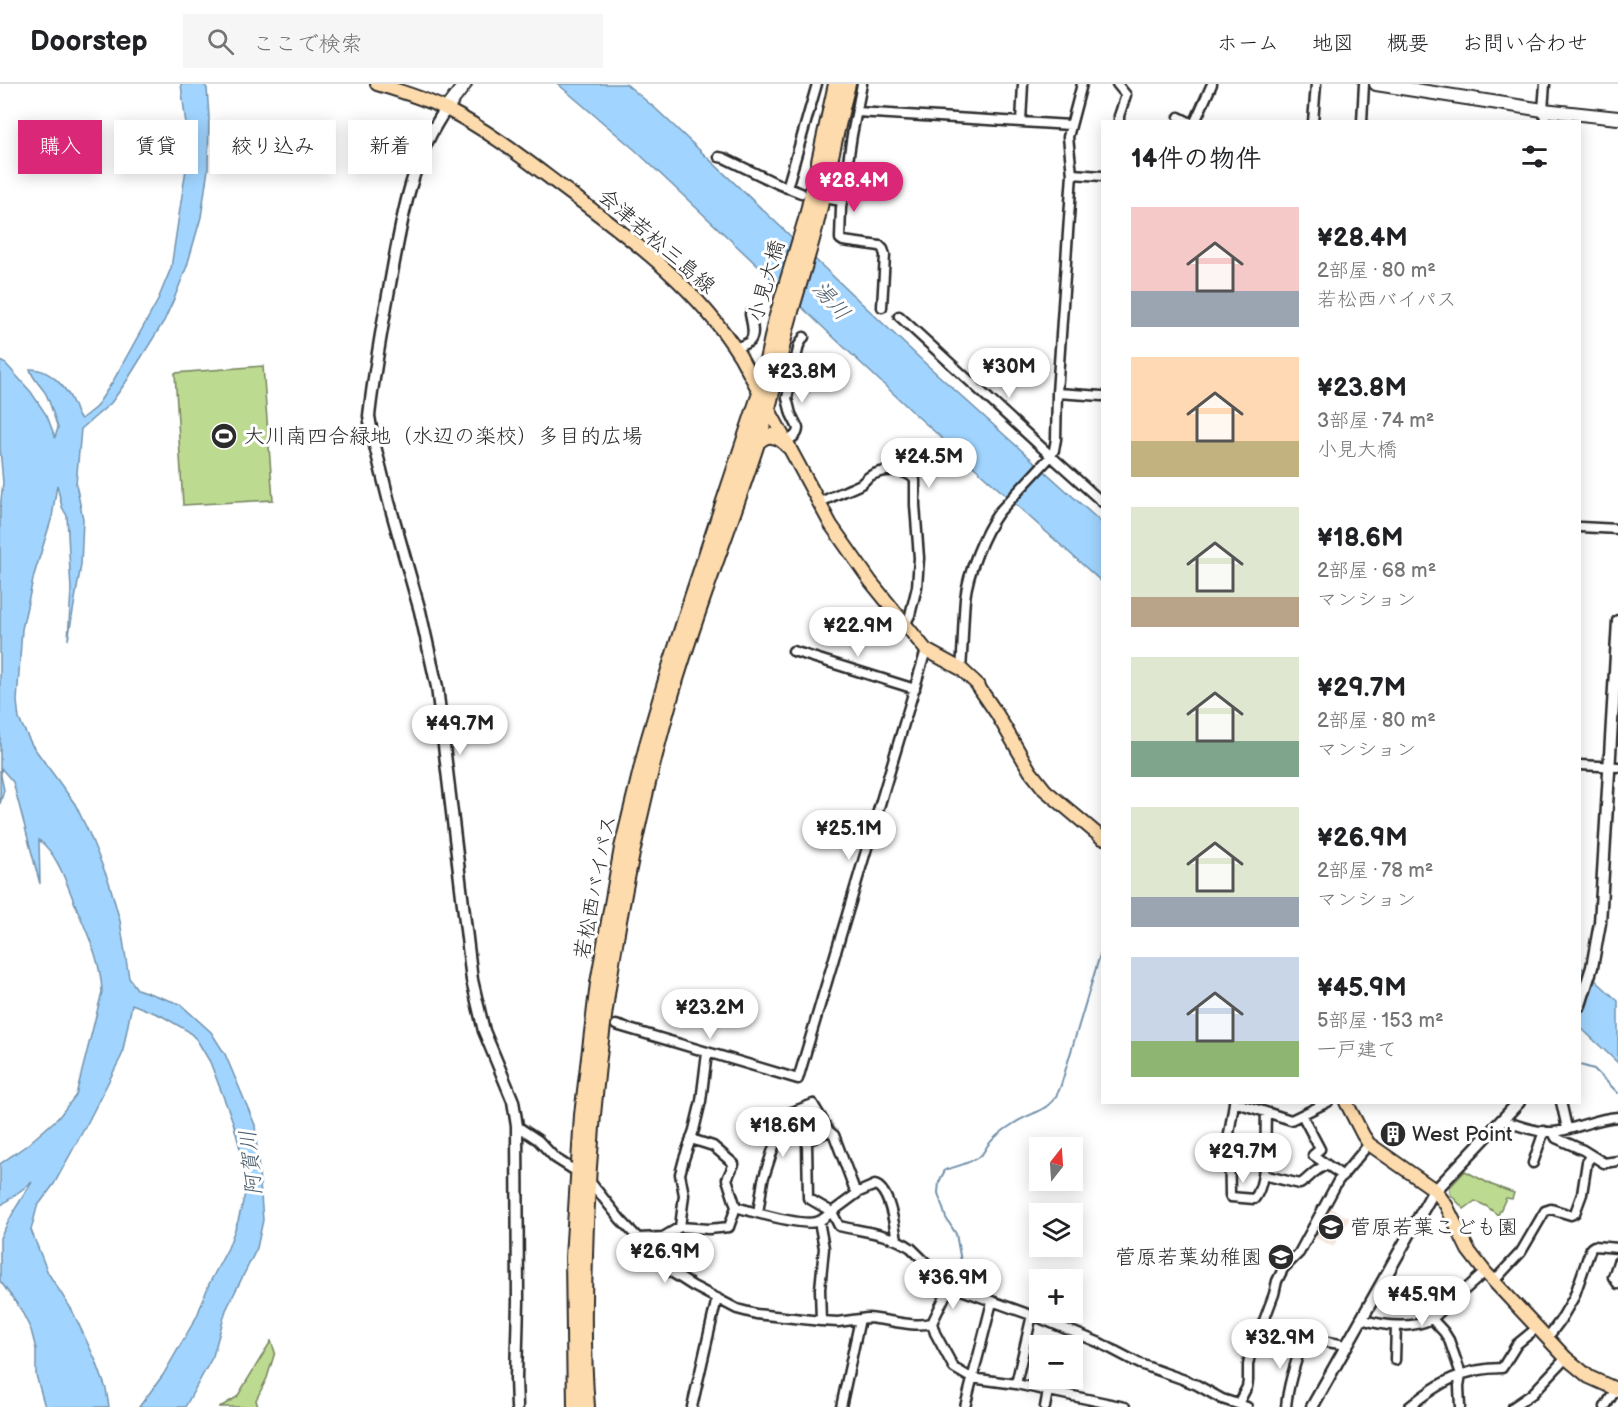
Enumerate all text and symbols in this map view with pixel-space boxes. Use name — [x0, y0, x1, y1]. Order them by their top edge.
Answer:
search box — [183, 14, 603, 68]
text: Doorstep — [30, 25, 147, 58]
icon: search — [204, 25, 237, 58]
text: ここで検索 — [252, 31, 362, 58]
text: ホーム — [1217, 31, 1279, 56]
text: 地図 — [1312, 31, 1354, 56]
text: 概要 — [1387, 31, 1429, 56]
text: お問い合わせ — [1462, 31, 1588, 56]
chip: 購入 — [18, 120, 102, 174]
chip: 賃貸 — [114, 120, 198, 174]
chip: 絞り込み — [210, 120, 336, 174]
chip: 新着 — [348, 120, 432, 174]
icon: filters — [1518, 140, 1551, 173]
text: 14件の物件 — [1131, 144, 1261, 175]
pin: ¥28.4M — [805, 162, 903, 213]
text: ¥28.4M — [819, 169, 889, 193]
street label: 会津若松三島線 — [593, 184, 720, 299]
text: ¥28.4M — [1317, 223, 1408, 254]
icon: home — [1179, 231, 1251, 303]
street label: 小見大橋 — [743, 237, 790, 325]
text: 2部屋 · 80 m² — [1317, 259, 1436, 283]
water label: 湯川 — [806, 276, 855, 326]
text: 若松西バイパス — [1317, 288, 1457, 312]
pin: ¥30M — [973, 348, 1045, 399]
pin: ¥23.8M — [753, 353, 851, 404]
text: ¥30M — [982, 355, 1036, 379]
text: ¥23.8M — [767, 360, 837, 384]
text: ¥23.8M — [1317, 373, 1407, 404]
icon: home — [1179, 381, 1251, 453]
text: 3部屋 · 74 m² — [1317, 409, 1434, 433]
sports icon: 大川南四合緑地（水辺の楽校）多目的広場 — [209, 421, 239, 451]
place label: 大川南四合緑地（水辺の楽校）多目的広場 — [244, 424, 643, 449]
pin: ¥24.5M — [880, 438, 978, 489]
text: 小見大橋 — [1317, 438, 1397, 462]
text: ¥24.5M — [895, 445, 963, 469]
text: ¥18.6M — [1317, 523, 1403, 554]
icon: home — [1179, 531, 1251, 603]
text: 2部屋 · 68 m² — [1317, 559, 1436, 583]
text: マンション — [1317, 588, 1416, 612]
pin: ¥22.9M — [809, 607, 907, 658]
text: ¥22.9M — [823, 614, 893, 638]
text: ¥29.7M — [1317, 673, 1406, 704]
icon: home — [1179, 681, 1251, 753]
pin: ¥49.7M — [411, 705, 509, 756]
text: 2部屋 · 80 m² — [1317, 709, 1436, 733]
text: ¥49.7M — [426, 712, 494, 736]
text: マンション — [1317, 738, 1416, 762]
pin: ¥25.1M — [800, 810, 898, 861]
street label: 若松西バイパス — [569, 813, 622, 961]
text: ¥25.1M — [816, 817, 882, 841]
text: ¥26.9M — [1317, 823, 1408, 854]
icon: home — [1179, 831, 1251, 903]
text: 2部屋 · 78 m² — [1317, 859, 1433, 883]
text: マンション — [1317, 888, 1416, 912]
text: ¥45.9M — [1317, 973, 1407, 1004]
icon: home — [1179, 981, 1251, 1053]
pin: ¥23.2M — [661, 989, 759, 1040]
text: ¥23.2M — [675, 996, 745, 1020]
text: 5部屋 · 153 m² — [1317, 1009, 1444, 1033]
text: 一戸建て — [1317, 1038, 1397, 1062]
pin: ¥18.6M — [734, 1107, 832, 1158]
text: ¥18.6M — [750, 1114, 816, 1138]
building icon: West Point — [1378, 1119, 1408, 1149]
place label: West Point — [1412, 1122, 1513, 1147]
water label: 阿賀川 — [235, 1129, 268, 1197]
pin: ¥29.7M — [1194, 1133, 1292, 1184]
north arrow — [1029, 1137, 1083, 1191]
map controls — [1029, 1137, 1083, 1389]
text: ¥29.7M — [1209, 1140, 1277, 1164]
button: layers — [1029, 1203, 1083, 1257]
school or university icon: 菅原若葉こども園 — [1316, 1212, 1346, 1242]
place label: 菅原若葉こども園 — [1350, 1215, 1518, 1240]
pin: ¥26.9M — [616, 1233, 714, 1284]
text: ¥26.9M — [630, 1240, 700, 1264]
school or university icon: 菅原若葉幼稚園 — [1266, 1242, 1296, 1272]
place label: 菅原若葉幼稚園 — [1115, 1245, 1262, 1270]
pin: ¥36.9M — [904, 1259, 1002, 1310]
text: ¥36.9M — [918, 1266, 988, 1290]
button: + — [1029, 1269, 1083, 1323]
pin: ¥45.9M — [1373, 1276, 1471, 1327]
text: ¥45.9M — [1388, 1283, 1456, 1307]
pin: ¥32.9M — [1231, 1319, 1329, 1370]
text: ¥32.9M — [1245, 1326, 1315, 1350]
button: − — [1029, 1335, 1083, 1389]

